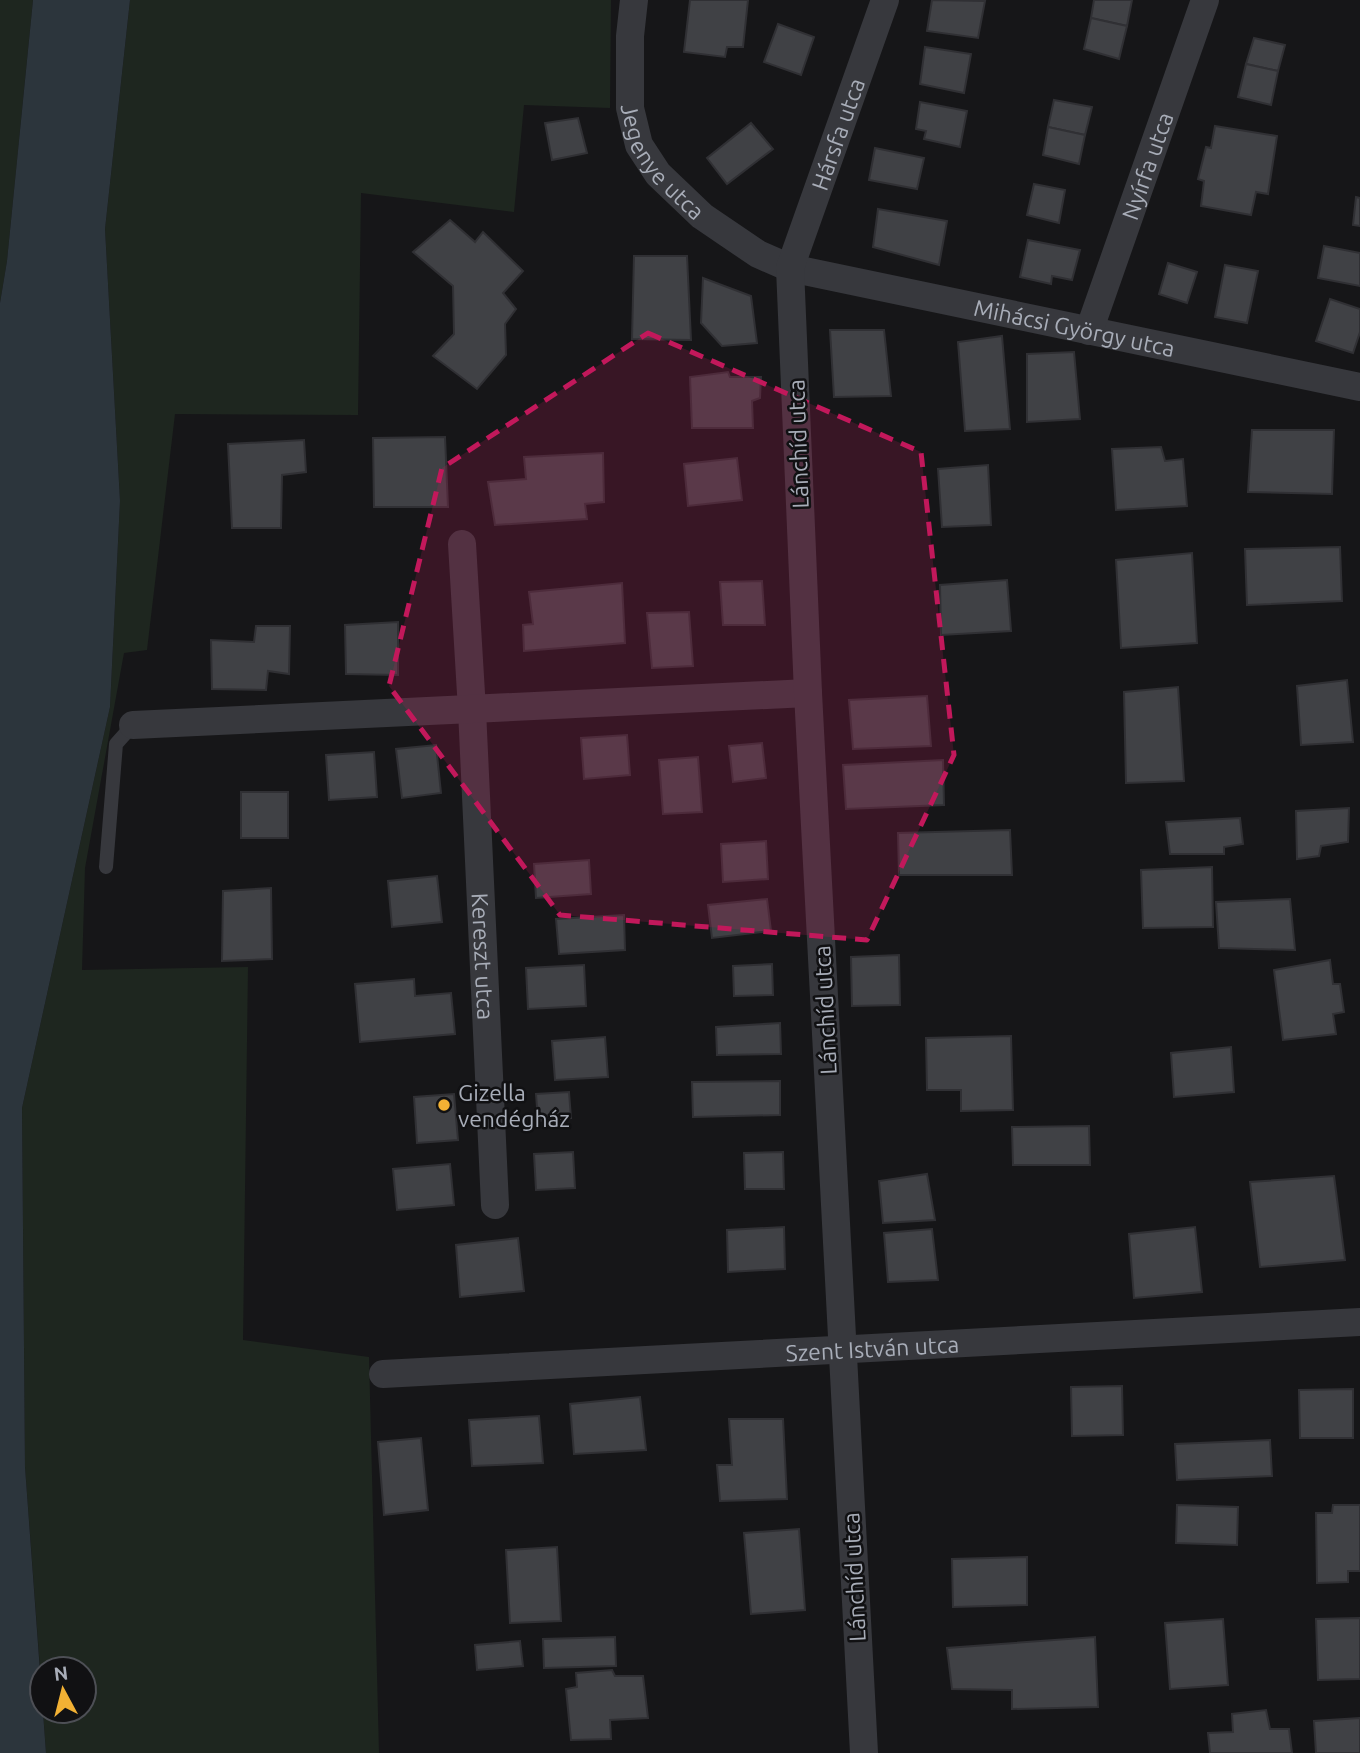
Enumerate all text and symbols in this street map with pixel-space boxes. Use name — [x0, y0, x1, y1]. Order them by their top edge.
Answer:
street label: Hársfa utca — [806, 75, 869, 193]
street label: Jegenye utca — [617, 101, 710, 224]
street label: Nyírfa utca — [1117, 109, 1177, 223]
street label: Mihácsi György utca — [972, 294, 1177, 361]
street label: Lánchíd utca — [783, 379, 813, 509]
street label: Kereszt utca — [468, 892, 499, 1021]
street label: Lánchíd utca — [809, 945, 841, 1075]
place label: Gizella vendégház — [458, 1080, 570, 1131]
marker: Gizella vendégház — [436, 1097, 452, 1113]
street label: Szent István utca — [785, 1331, 960, 1365]
street label: Lánchíd utca — [838, 1512, 870, 1642]
north arrow — [28, 1655, 98, 1725]
text: N — [53, 1661, 69, 1685]

